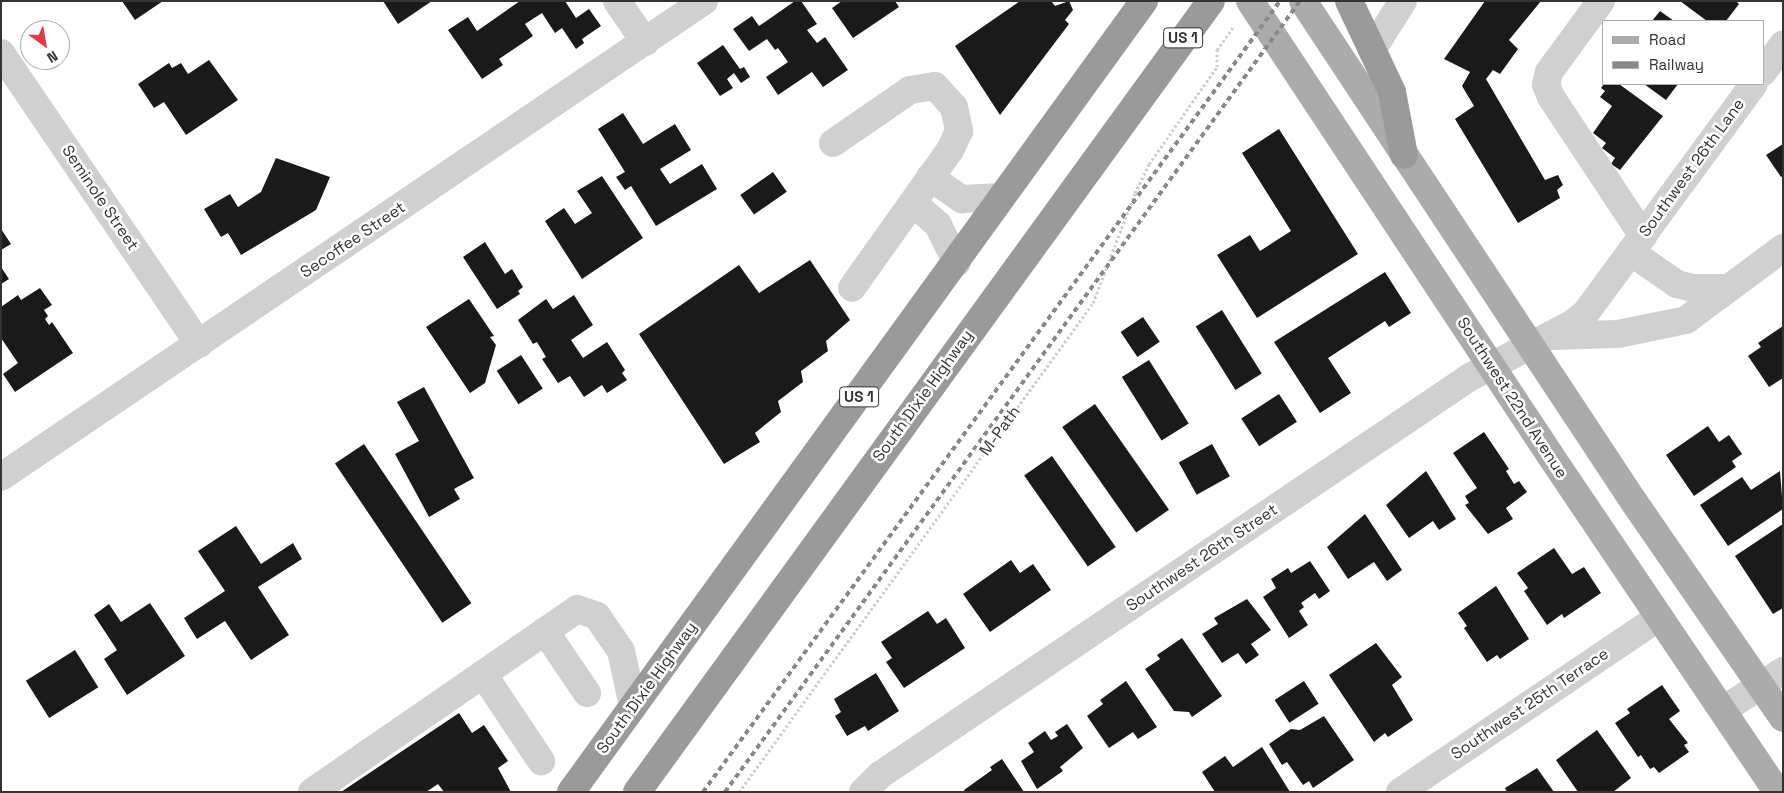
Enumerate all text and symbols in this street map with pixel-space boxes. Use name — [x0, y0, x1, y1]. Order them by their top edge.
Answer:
north arrow — [20, 20, 70, 70]
legend — [1602, 20, 1764, 85]
road number: US 1 — [1163, 26, 1203, 50]
text: Road — [1649, 30, 1686, 49]
text: N — [44, 47, 61, 67]
text: Railway — [1649, 55, 1704, 74]
street label: Southwest 26th Lane — [1635, 95, 1749, 241]
street label: Seminole Street — [58, 142, 142, 254]
street label: Secoffee Street — [297, 198, 409, 282]
street label: Southwest 22nd Avenue — [1453, 314, 1571, 482]
street label: South Dixie Highway — [869, 326, 977, 466]
road number: US 1 — [839, 384, 879, 410]
street label: M-Path — [976, 403, 1024, 459]
street label: Southwest 26th Street — [1123, 500, 1281, 616]
street label: South Dixie Highway — [593, 618, 701, 758]
street label: Southwest 25th Terrace — [1448, 644, 1612, 764]

